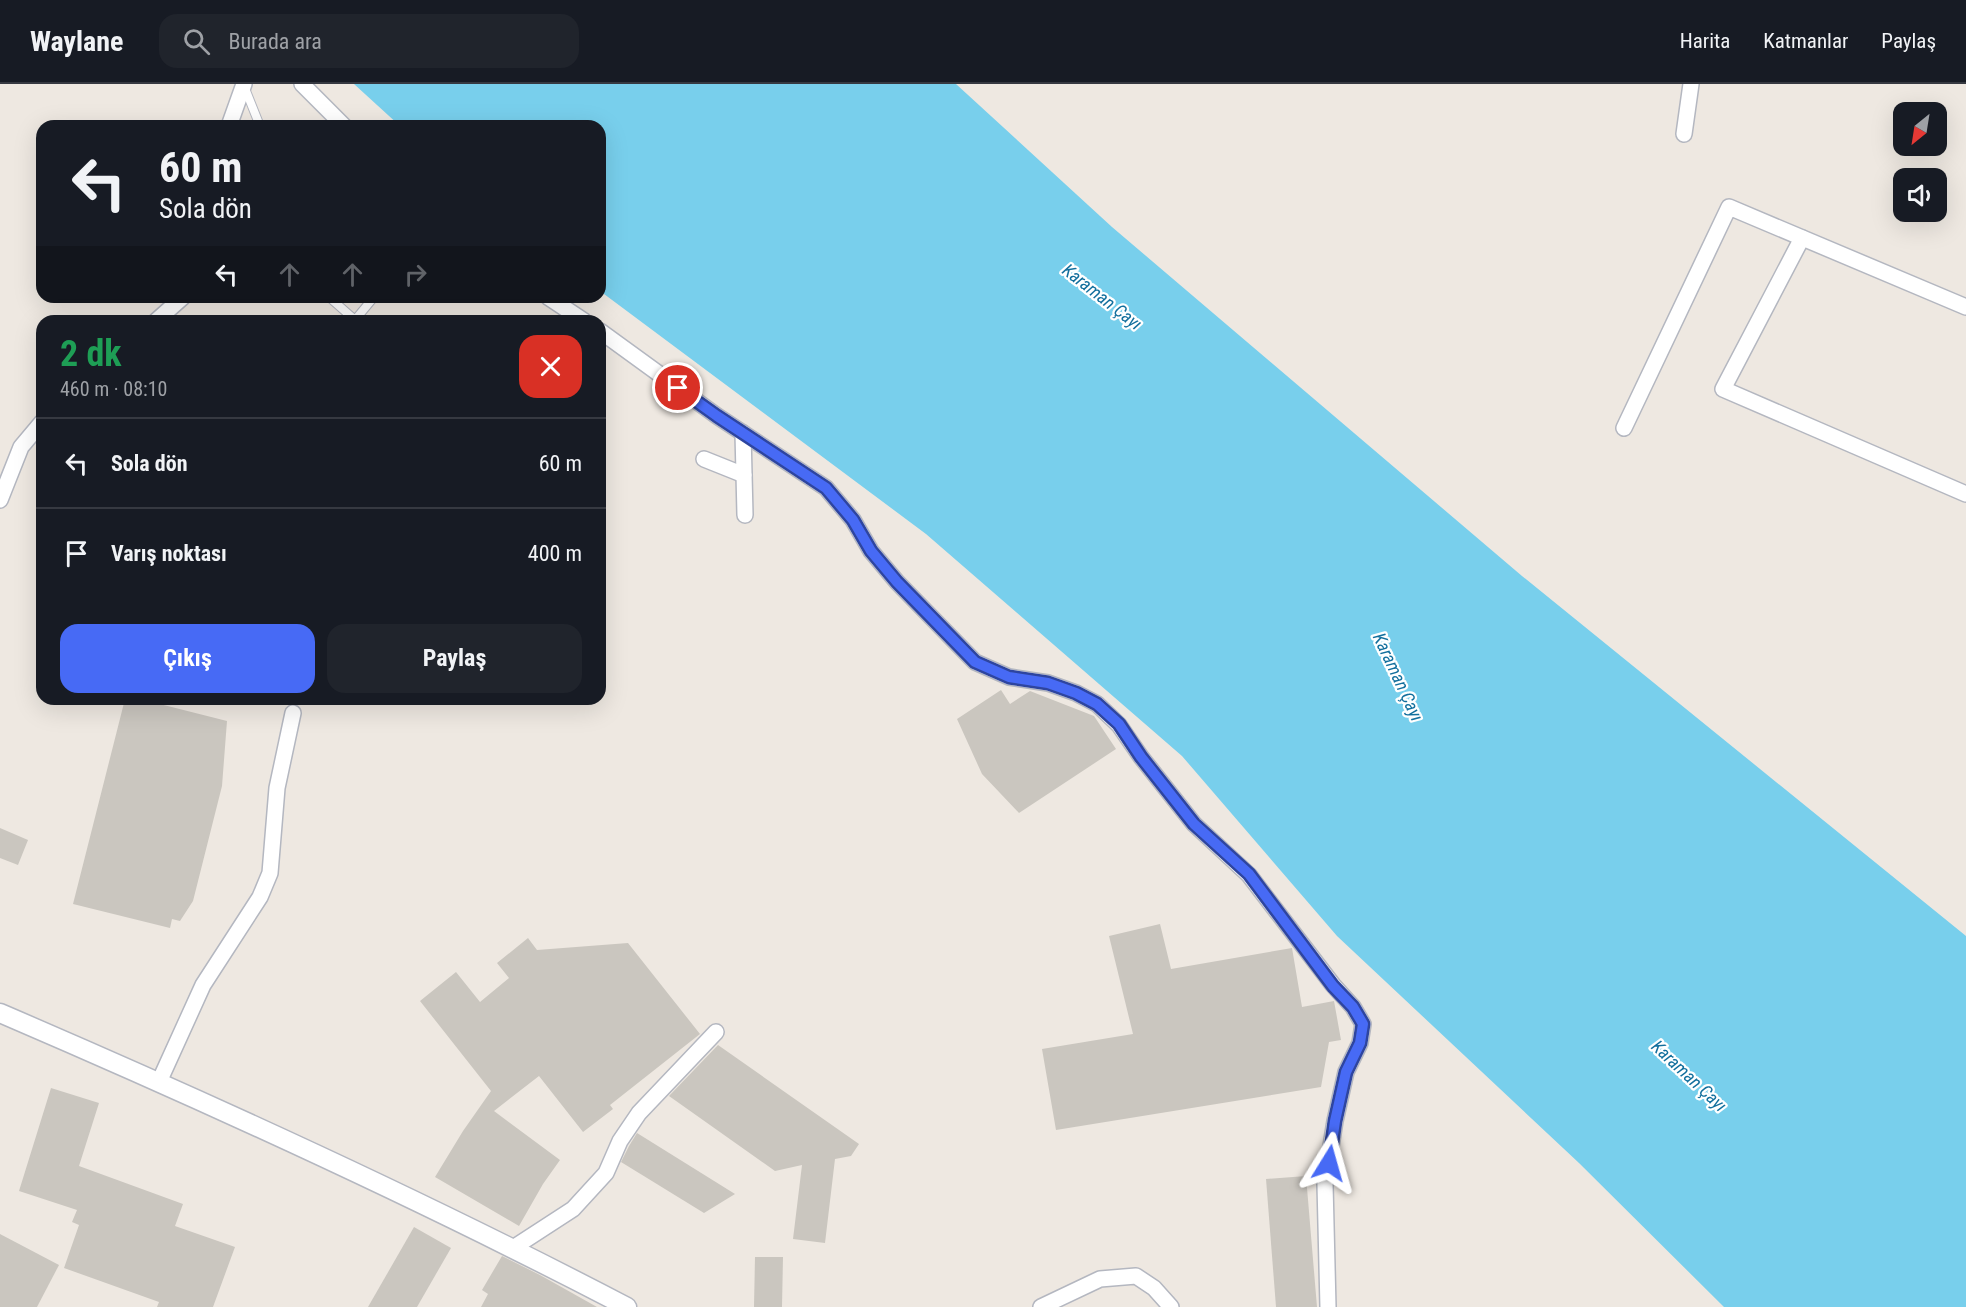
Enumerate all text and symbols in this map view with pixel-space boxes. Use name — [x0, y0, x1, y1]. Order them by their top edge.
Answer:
search box — [159, 14, 579, 68]
text: Waylane — [30, 25, 123, 58]
icon: search — [180, 25, 213, 58]
text: Burada ara — [228, 29, 322, 54]
text: Harita — [1680, 29, 1730, 53]
text: Katmanlar — [1763, 29, 1848, 53]
text: Paylaş — [1881, 29, 1936, 53]
north arrow — [1893, 102, 1947, 156]
map controls — [1893, 102, 1947, 222]
text: 60 m — [159, 143, 242, 192]
icon: left — [60, 144, 138, 222]
button: sound — [1893, 168, 1947, 222]
text: Sola dön — [159, 193, 252, 225]
icon: left — [210, 258, 243, 291]
icon: ahead — [273, 258, 306, 291]
icon: ahead — [336, 258, 369, 291]
icon: right — [399, 258, 432, 291]
water label: Karaman Çayı — [1058, 259, 1146, 334]
text: 2 dk — [60, 333, 122, 375]
button: close — [519, 335, 582, 398]
pin — [652, 362, 703, 413]
icon: arrive — [661, 371, 694, 404]
text: 460 m · 08:10 — [60, 377, 167, 401]
icon: left — [60, 447, 93, 480]
text: Sola dön — [111, 451, 187, 476]
text: 60 m — [539, 451, 582, 476]
icon: arrive — [60, 537, 93, 570]
text: Varış noktası — [111, 541, 227, 566]
text: 400 m — [528, 541, 582, 566]
button: Çıkış — [60, 624, 315, 693]
button: Paylaş — [327, 624, 582, 693]
water label: Karaman Çayı — [1369, 629, 1428, 724]
water label: Karaman Çayı — [1648, 1036, 1731, 1116]
position arrow — [1297, 1131, 1361, 1195]

